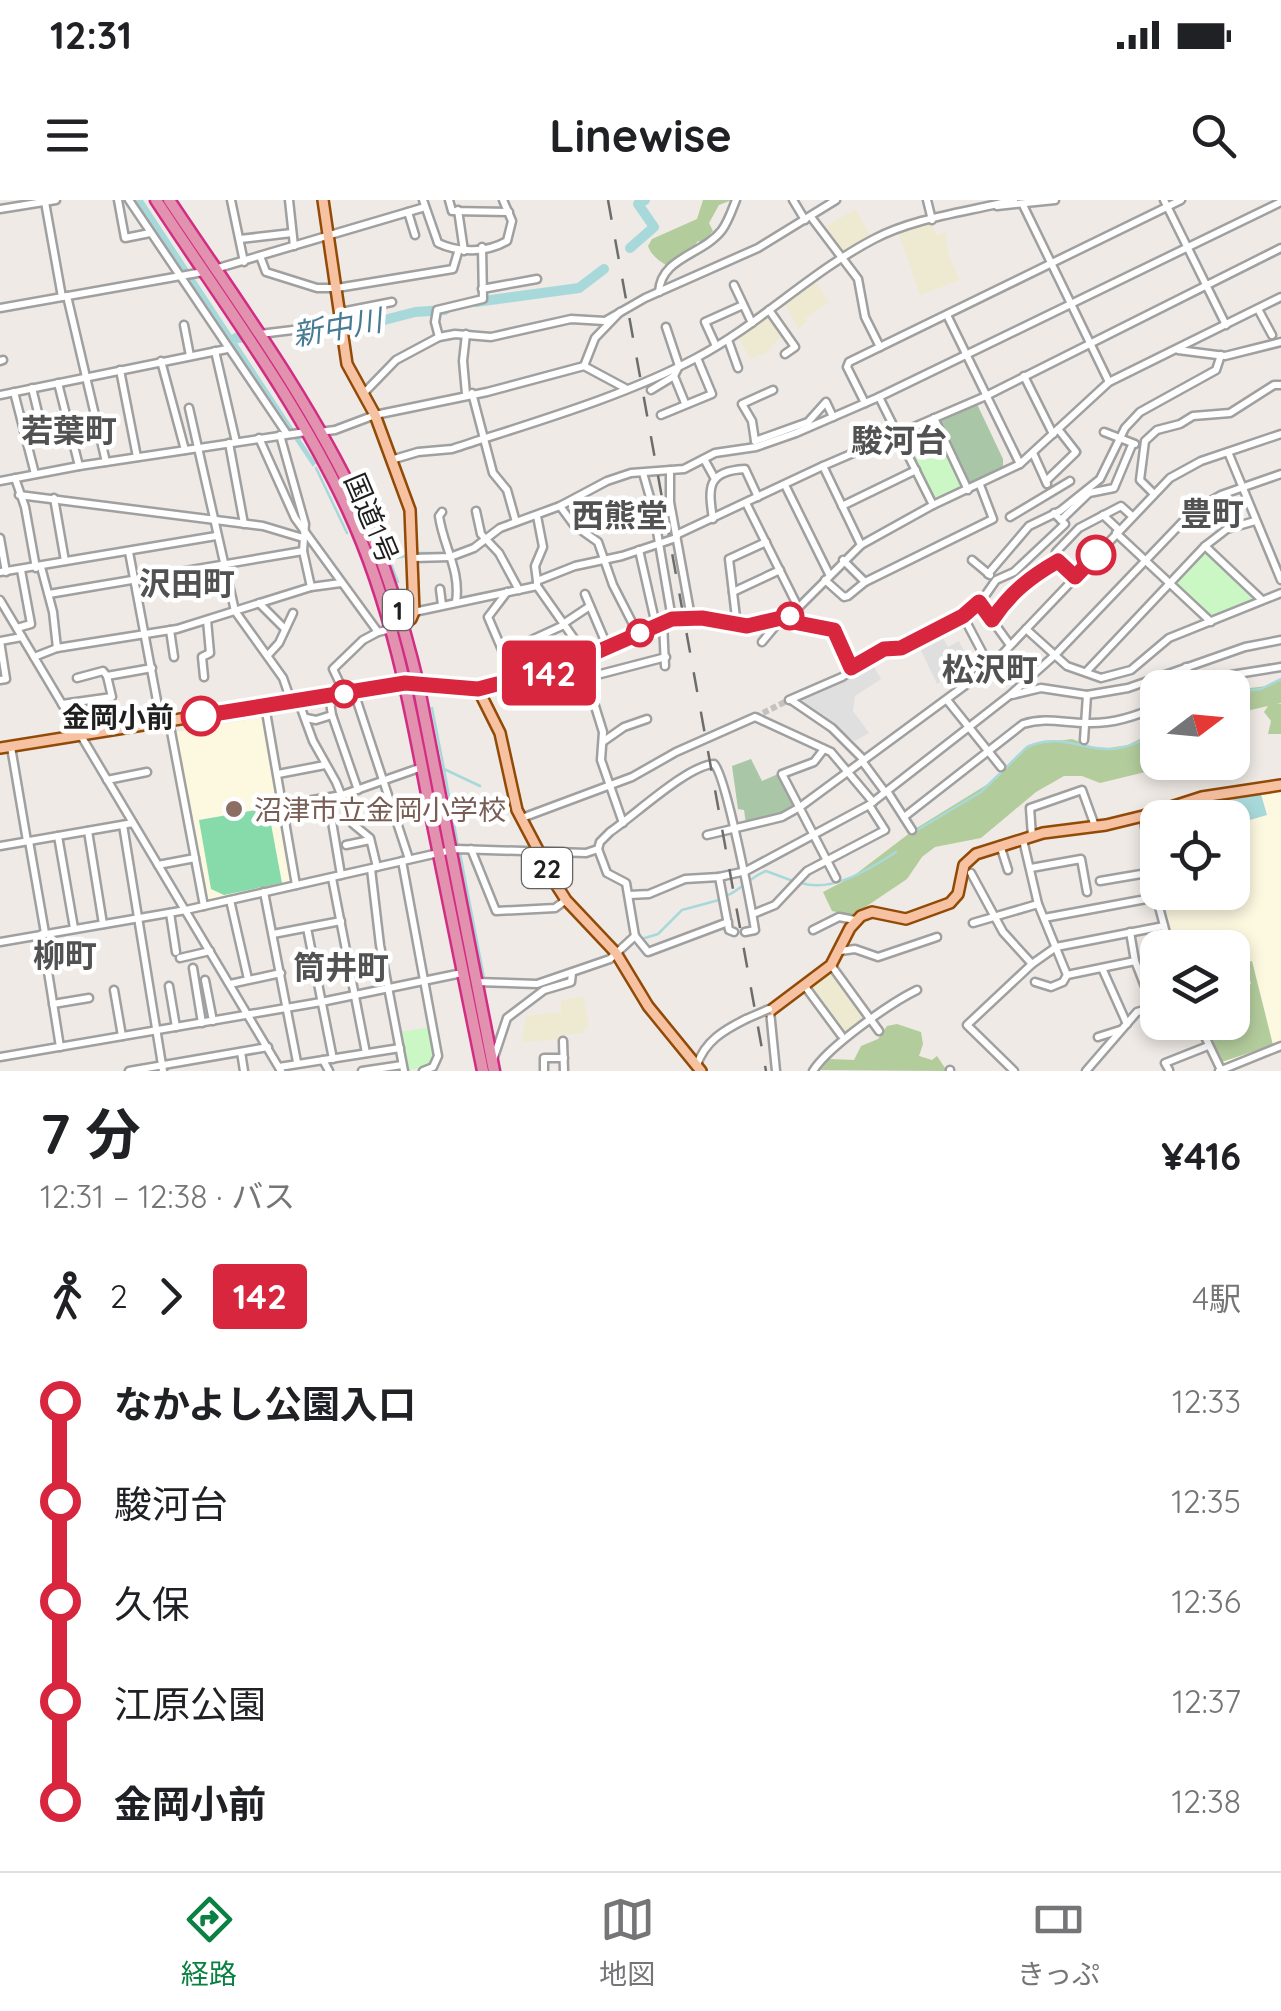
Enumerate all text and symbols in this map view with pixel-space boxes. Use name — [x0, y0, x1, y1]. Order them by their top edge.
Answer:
text: 12:31 — [50, 11, 132, 59]
text: Linewise — [549, 107, 732, 163]
icon: menu — [40, 108, 95, 163]
icon: search — [1186, 108, 1241, 163]
water label: 新中川 — [289, 300, 388, 354]
district label: 若葉町 — [21, 410, 117, 450]
district label: 駿河台 — [851, 420, 947, 460]
street label: 国道1号 — [337, 468, 407, 568]
district label: 豊町 — [1180, 493, 1244, 533]
district label: 西熊堂 — [572, 495, 668, 535]
unlabelled marker — [1077, 536, 1115, 574]
district label: 沢田町 — [139, 563, 235, 603]
road number: 1 — [383, 590, 413, 630]
unlabelled marker — [777, 603, 803, 629]
unlabelled marker — [627, 620, 653, 646]
line badge: 142 — [492, 640, 606, 706]
district label: 松沢町 — [942, 649, 1038, 689]
text: 142 — [522, 651, 576, 695]
north arrow — [1140, 670, 1250, 780]
map controls — [1140, 670, 1250, 1040]
unlabelled marker — [331, 681, 357, 707]
marker: 金岡小前 — [182, 697, 220, 735]
place label: 金岡小前 — [62, 699, 174, 734]
place label: 沼津市立金岡小学校 — [254, 792, 506, 827]
marker: 沼津市立金岡小学校 — [223, 798, 245, 820]
button: locate — [1140, 800, 1250, 910]
road number: 22 — [522, 848, 572, 888]
button: layers — [1140, 930, 1250, 1040]
district label: 柳町 — [33, 935, 97, 975]
district label: 筒井町 — [293, 947, 389, 987]
text: 7 分 — [40, 1099, 141, 1168]
text: ¥416 — [1161, 1132, 1241, 1180]
text: 12:31 – 12:38 · バス — [40, 1176, 295, 1216]
icon: walk — [40, 1269, 95, 1324]
icon: forward — [143, 1269, 198, 1324]
text: 142 — [233, 1274, 287, 1318]
text: 2 — [110, 1276, 128, 1316]
text: 4駅 — [1192, 1278, 1241, 1318]
text: なかよし公園入口 — [114, 1380, 416, 1428]
text: 12:33 — [1172, 1381, 1241, 1421]
text: 駿河台 — [114, 1480, 228, 1528]
text: 12:35 — [1171, 1481, 1241, 1521]
text: 久保 — [114, 1580, 190, 1628]
text: 12:36 — [1171, 1581, 1241, 1621]
text: 江原公園 — [114, 1680, 266, 1728]
text: 12:37 — [1172, 1681, 1241, 1721]
text: 金岡小前 — [114, 1780, 266, 1828]
text: 12:38 — [1171, 1781, 1241, 1821]
tab: 経路 — [181, 1892, 237, 1992]
tab: 地図 — [599, 1892, 655, 1992]
tab: きっぷ — [1017, 1892, 1100, 1992]

